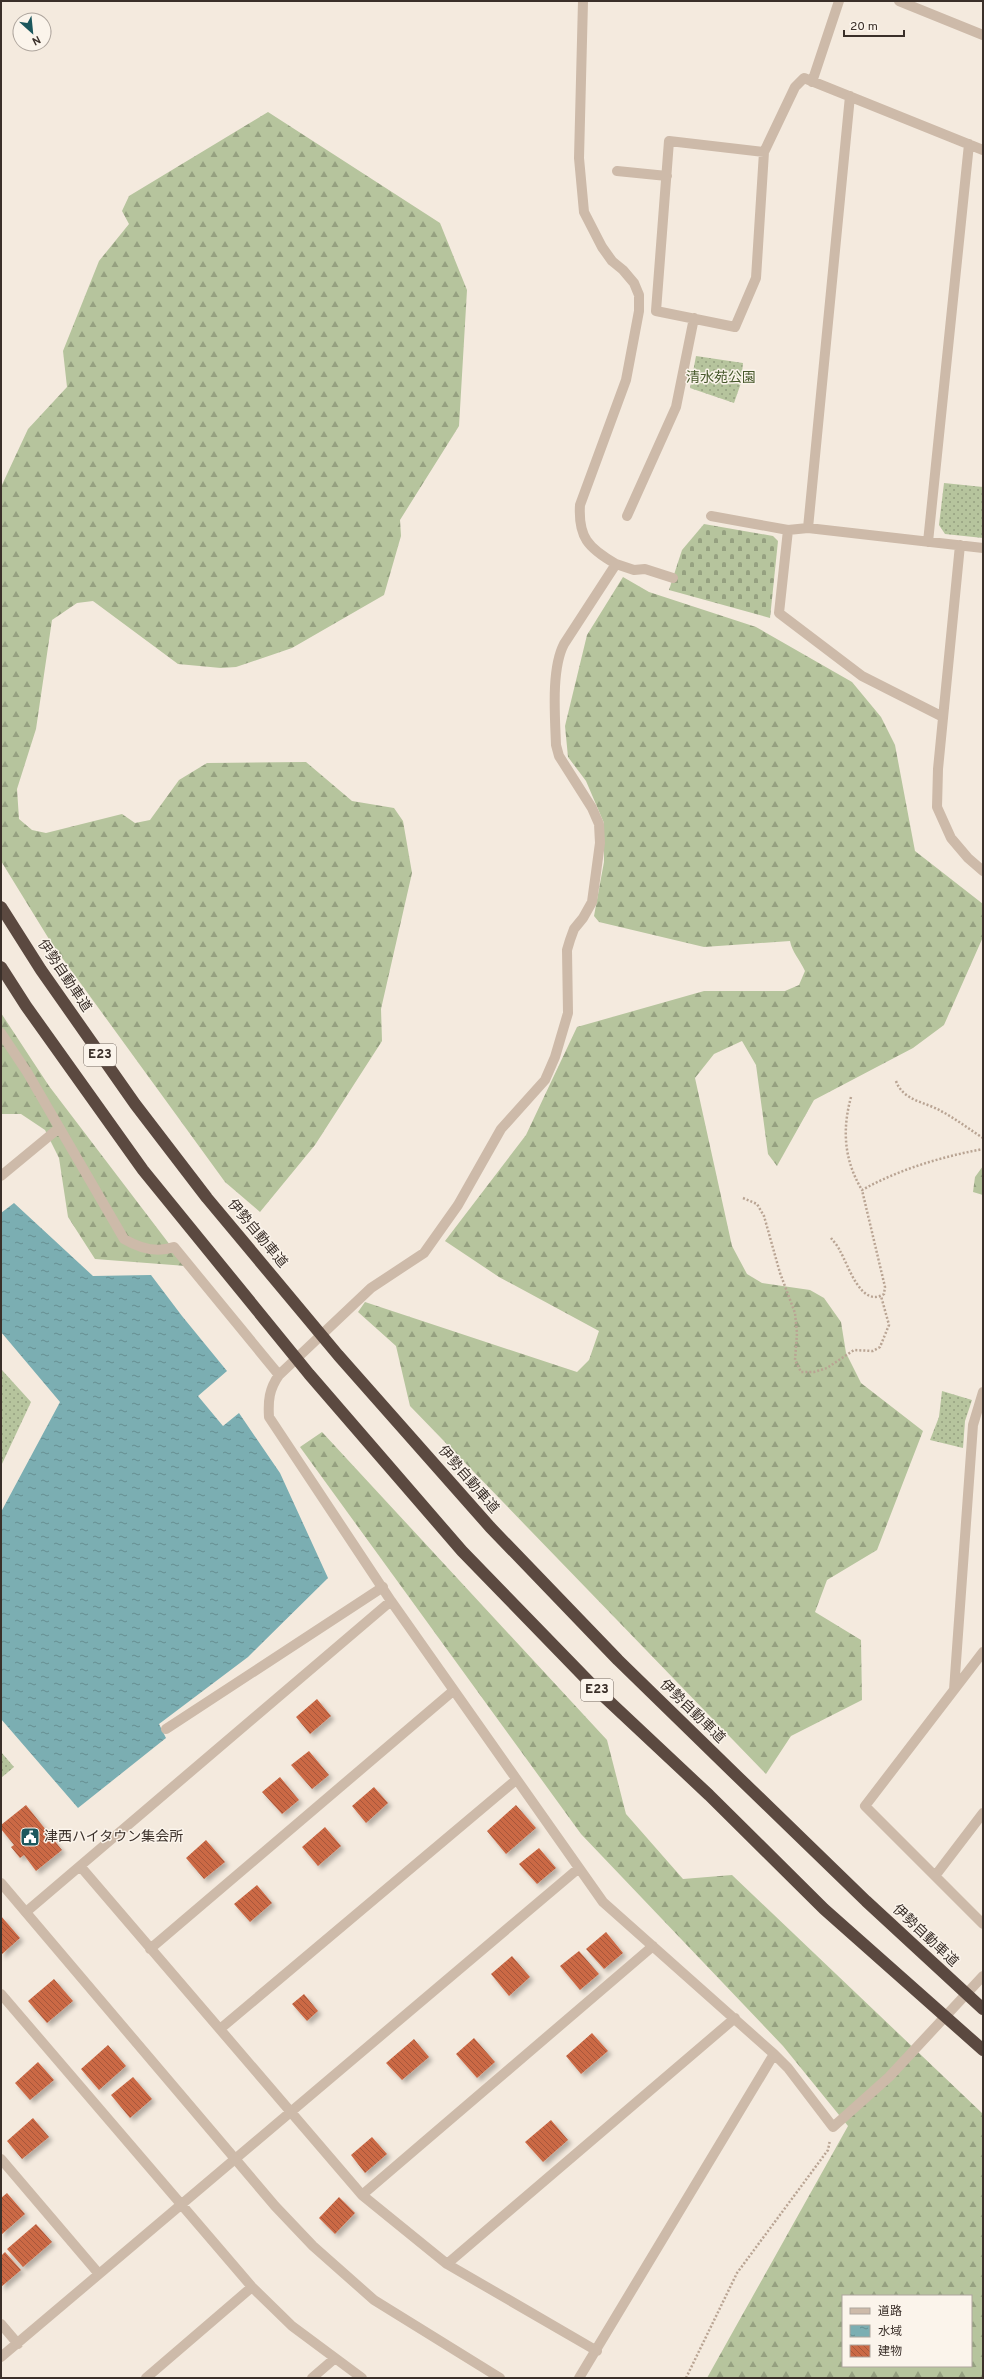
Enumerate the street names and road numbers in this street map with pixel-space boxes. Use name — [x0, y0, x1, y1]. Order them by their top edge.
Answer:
street label: 伊勢自動車道 — [33, 936, 95, 1016]
road number: E23 — [84, 1044, 116, 1066]
street label: 伊勢自動車道 — [223, 1196, 291, 1272]
street label: 伊勢自動車道 — [434, 1443, 502, 1517]
street label: 伊勢自動車道 — [656, 1677, 728, 1747]
road number: E23 — [581, 1679, 613, 1701]
street label: 伊勢自動車道 — [888, 1901, 962, 1971]

